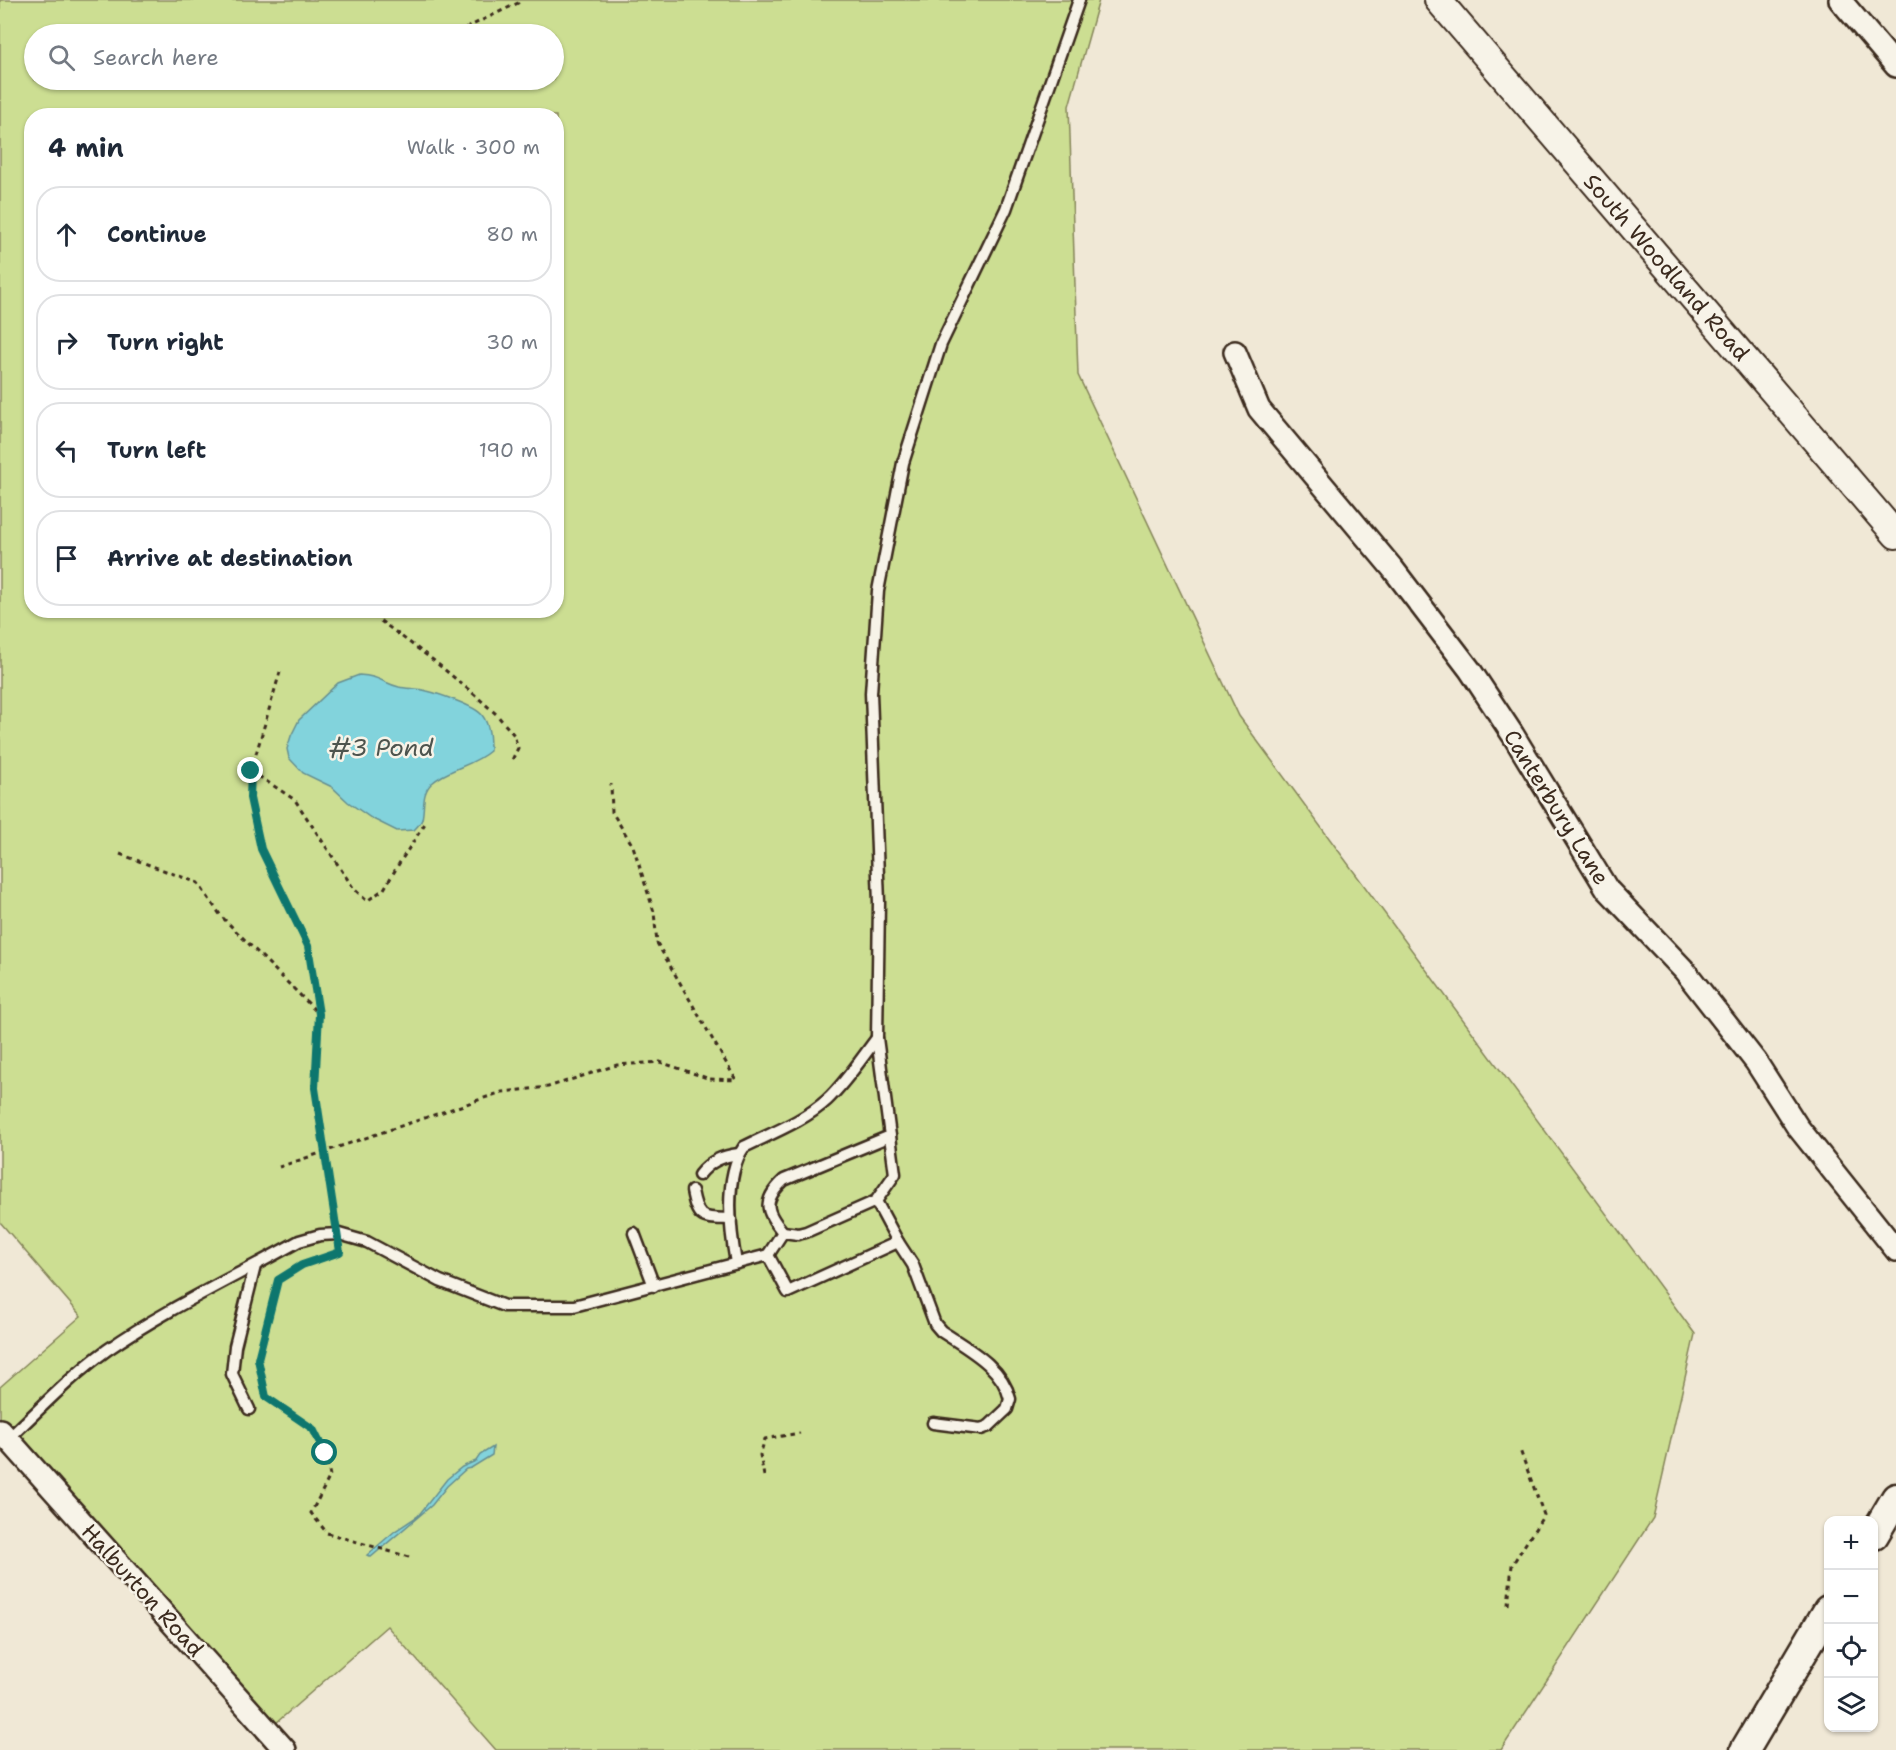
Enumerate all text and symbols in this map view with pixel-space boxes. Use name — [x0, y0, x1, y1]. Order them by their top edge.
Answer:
search box — [24, 24, 564, 90]
icon: search — [45, 41, 78, 74]
text: Search here — [93, 43, 219, 72]
text: 4 min — [48, 130, 124, 165]
text: Walk · 300 m — [407, 134, 540, 160]
street label: South Woodland Road — [1577, 167, 1756, 367]
icon: ahead — [50, 218, 83, 251]
text: Continue — [107, 220, 207, 249]
text: 80 m — [486, 221, 538, 247]
icon: right — [50, 326, 83, 359]
text: Turn right — [107, 328, 224, 357]
text: 30 m — [486, 329, 538, 355]
icon: left — [50, 434, 83, 467]
text: Turn left — [107, 436, 206, 465]
text: 190 m — [479, 437, 538, 463]
icon: arrive — [50, 542, 83, 575]
text: Arrive at destination — [107, 544, 353, 573]
street label: Canterbury Lane — [1497, 724, 1616, 890]
water label: #3 Pond — [328, 732, 435, 764]
route end — [237, 757, 263, 783]
route start — [311, 1439, 337, 1465]
map controls — [1824, 1516, 1878, 1732]
button: + — [1824, 1516, 1878, 1570]
street label: Halburton Road — [75, 1518, 210, 1663]
button: − — [1824, 1570, 1878, 1624]
button: locate — [1824, 1624, 1878, 1678]
button: layers — [1824, 1678, 1878, 1732]

